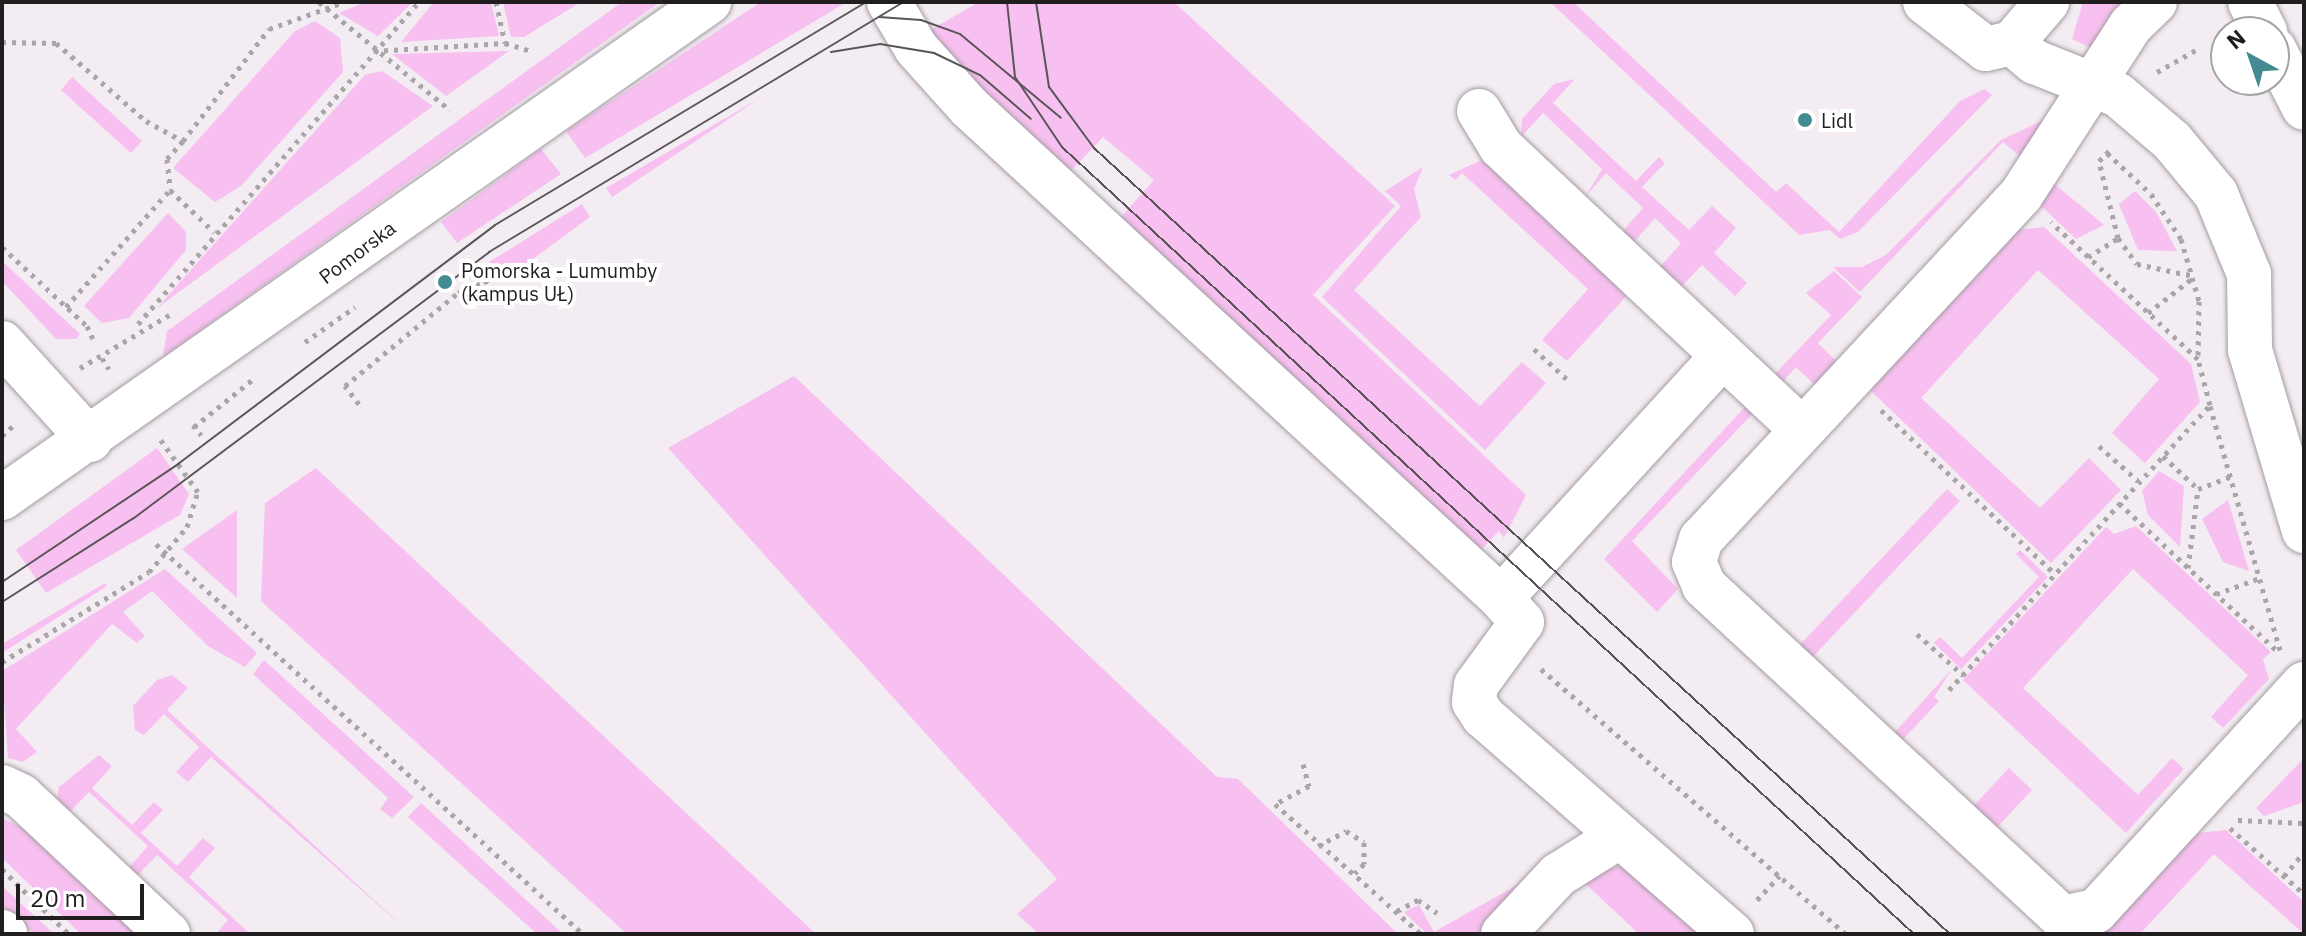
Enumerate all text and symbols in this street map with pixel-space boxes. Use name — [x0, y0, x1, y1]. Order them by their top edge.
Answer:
north arrow — [2210, 16, 2290, 96]
text: N — [2220, 23, 2251, 55]
place label: Lidl — [1821, 108, 1853, 132]
marker: Lidl — [1796, 111, 1814, 129]
street label: Pomorska — [314, 215, 400, 289]
place label: Pomorska - Lumumby (kampus UŁ) — [461, 258, 657, 305]
marker: Pomorska - Lumumby (kampus UŁ) — [436, 273, 454, 291]
scale bar — [20, 868, 148, 918]
text: 20 m — [30, 882, 85, 914]

